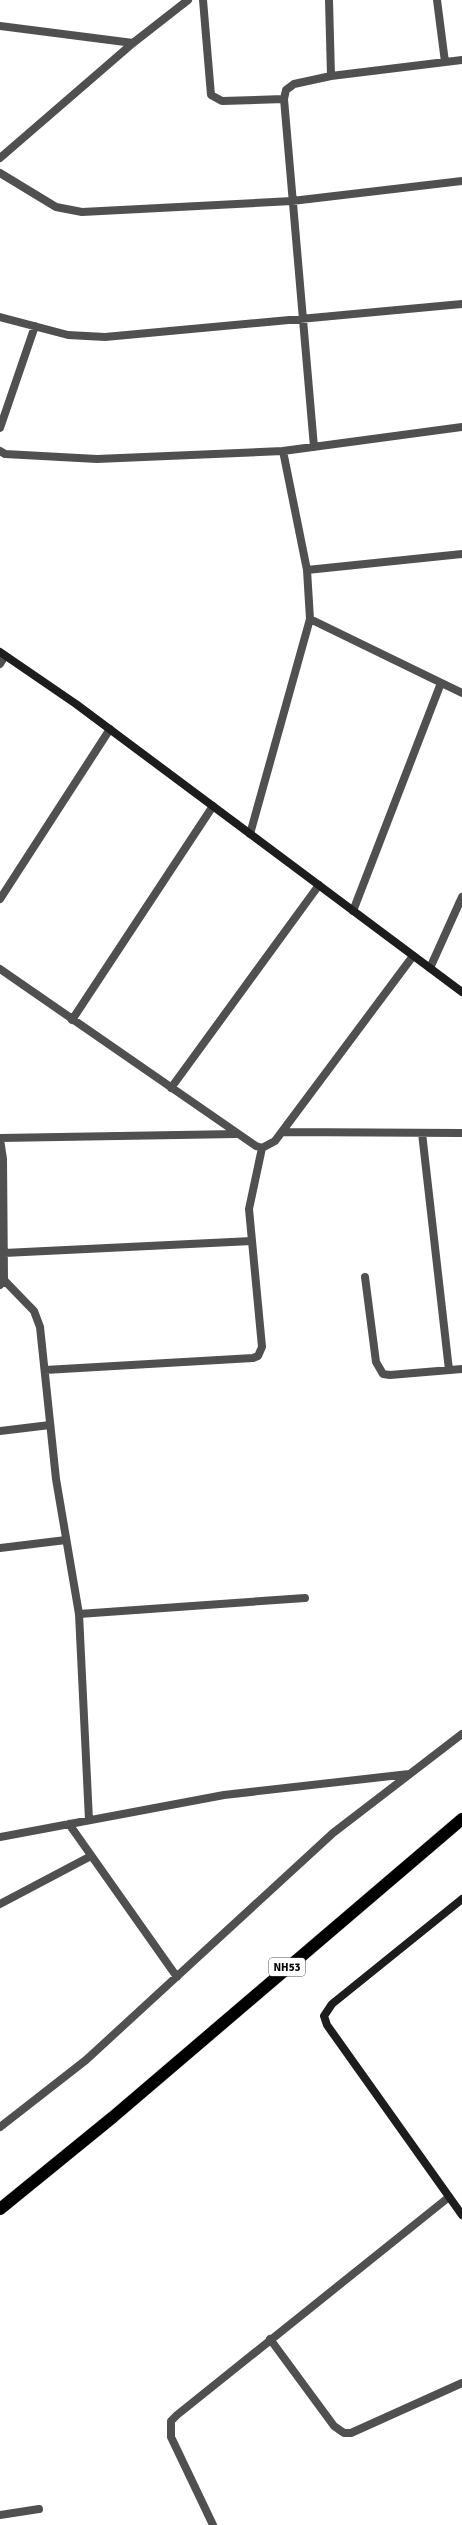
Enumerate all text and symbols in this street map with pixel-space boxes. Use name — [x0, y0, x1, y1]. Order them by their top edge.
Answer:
road number: NH53 — [269, 1958, 305, 1976]

